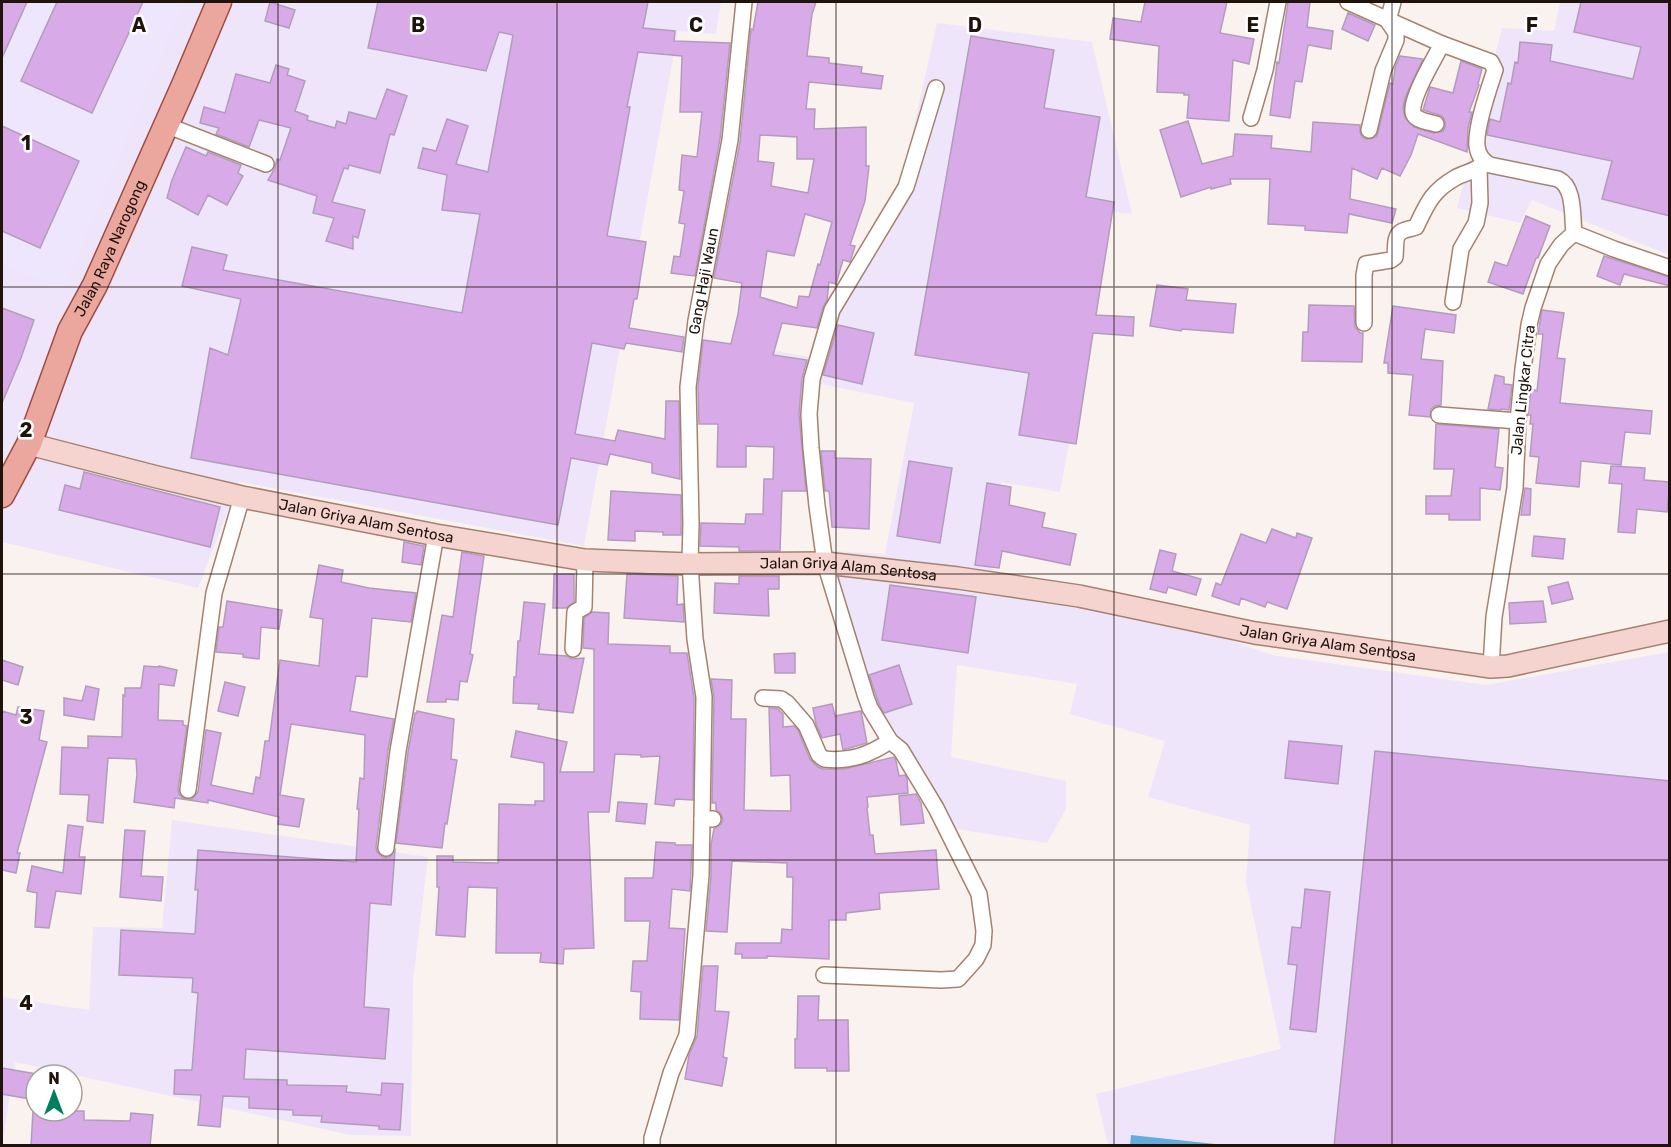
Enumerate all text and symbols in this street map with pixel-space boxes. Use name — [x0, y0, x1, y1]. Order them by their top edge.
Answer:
text: A — [132, 13, 147, 37]
text: B — [411, 13, 425, 37]
text: C — [689, 13, 703, 37]
text: D — [968, 13, 982, 37]
text: E — [1247, 13, 1259, 37]
text: F — [1526, 13, 1538, 37]
text: 1 — [21, 131, 31, 155]
street label: Jalan Raya Narogong — [71, 177, 150, 320]
street label: Gang Haji Waun — [685, 226, 722, 336]
street label: Jalan Lingkar Citra — [1507, 324, 1539, 456]
text: 2 — [20, 418, 33, 442]
street label: Jalan Griya Alam Sentosa — [277, 495, 455, 547]
street label: Jalan Griya Alam Sentosa — [760, 554, 938, 585]
street label: Jalan Griya Alam Sentosa — [1238, 621, 1417, 665]
text: 3 — [19, 705, 33, 729]
text: 4 — [19, 991, 33, 1015]
north arrow — [24, 1063, 84, 1123]
text: N — [48, 1069, 60, 1088]

